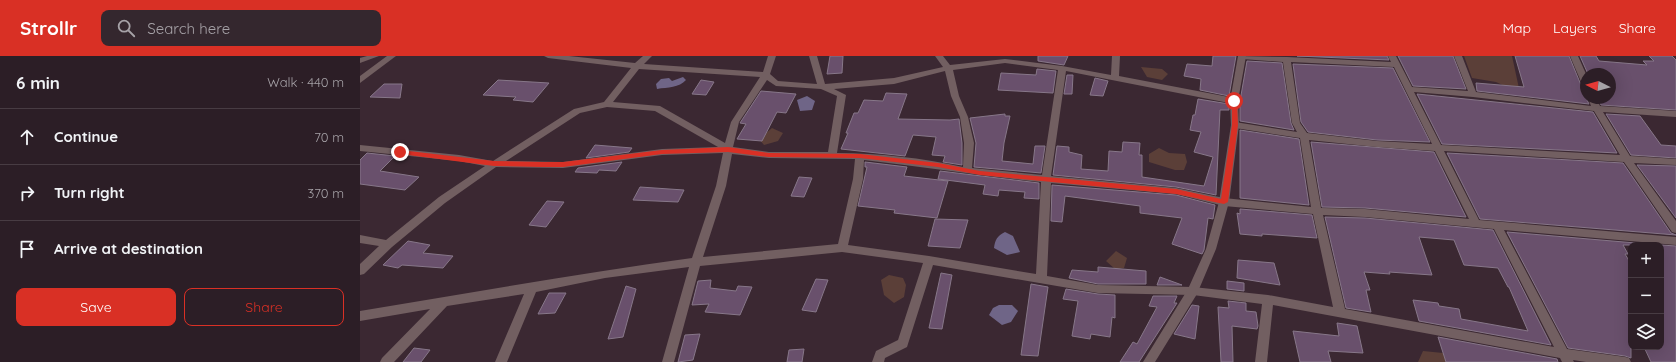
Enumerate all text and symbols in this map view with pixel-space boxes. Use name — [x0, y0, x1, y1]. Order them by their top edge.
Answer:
search box — [101, 10, 381, 46]
text: Strollr — [20, 16, 77, 40]
icon: search — [115, 17, 137, 39]
text: Search here — [147, 19, 230, 38]
text: Map — [1502, 19, 1531, 37]
text: Layers — [1553, 19, 1597, 37]
text: Share — [1619, 19, 1656, 37]
north arrow — [1580, 68, 1616, 104]
text: 6 min — [16, 72, 60, 93]
text: Walk · 440 m — [267, 74, 344, 90]
route start — [1225, 92, 1243, 110]
icon: ahead — [16, 126, 38, 148]
text: Continue — [54, 127, 118, 146]
text: 70 m — [314, 129, 344, 145]
route end — [391, 143, 409, 161]
icon: right — [16, 182, 38, 204]
text: Turn right — [54, 183, 125, 202]
text: 370 m — [307, 185, 344, 201]
icon: arrive — [16, 238, 38, 260]
text: Arrive at destination — [54, 239, 203, 258]
map controls — [1628, 242, 1664, 350]
button: + — [1628, 242, 1664, 278]
button: − — [1628, 278, 1664, 314]
button: Save — [16, 288, 176, 326]
button: Share — [184, 288, 344, 326]
button: layers — [1628, 314, 1664, 350]

